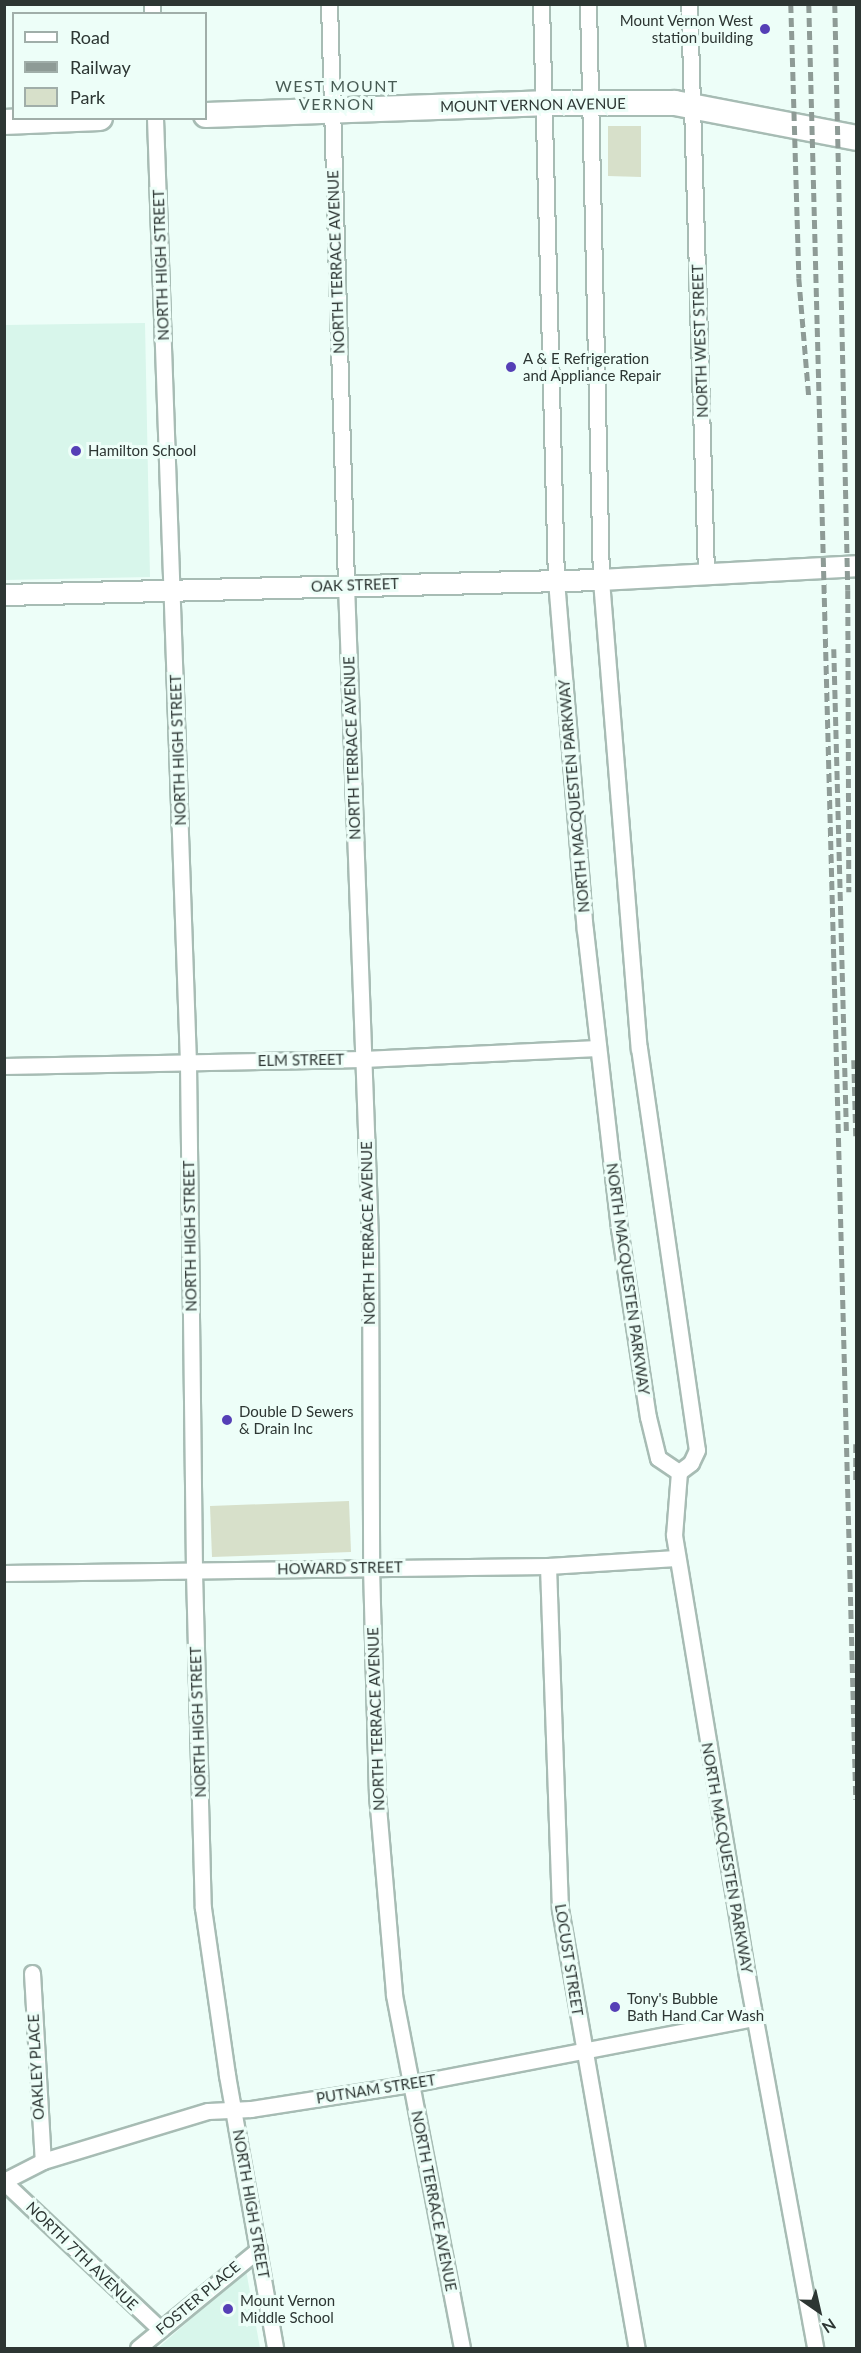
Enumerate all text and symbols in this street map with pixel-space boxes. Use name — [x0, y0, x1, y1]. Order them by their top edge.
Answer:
place label: Mount Vernon West station building — [619, 11, 753, 46]
legend — [12, 12, 207, 120]
marker: Mount Vernon West station building — [758, 22, 772, 36]
text: Road — [70, 26, 110, 48]
text: Railway — [70, 56, 131, 78]
district label: WEST MOUNT VERNON — [275, 76, 399, 114]
text: Park — [70, 86, 105, 108]
street label: MOUNT VERNON AVENUE — [439, 94, 627, 116]
street label: NORTH TERRACE AVENUE — [324, 169, 348, 355]
street label: NORTH HIGH STREET — [149, 189, 173, 341]
street label: NORTH WEST STREET — [688, 264, 712, 418]
place label: A & E Refrigeration and Appliance Repair — [523, 349, 662, 384]
marker: A & E Refrigeration and Appliance Repair — [504, 360, 518, 374]
place label: Hamilton School — [88, 442, 196, 460]
marker: Hamilton School — [69, 444, 83, 458]
street label: OAK STREET — [311, 574, 399, 596]
street label: NORTH TERRACE AVENUE — [340, 655, 364, 841]
street label: NORTH HIGH STREET — [166, 674, 190, 826]
street label: NORTH MACQUESTEN PARKWAY — [555, 679, 593, 913]
street label: ELM STREET — [257, 1050, 345, 1070]
street label: NORTH TERRACE AVENUE — [357, 1141, 379, 1325]
street label: NORTH HIGH STREET — [180, 1160, 200, 1312]
street label: NORTH MACQUESTEN PARKWAY — [603, 1162, 653, 1396]
place label: Double D Sewers & Drain Inc — [239, 1402, 354, 1437]
marker: Double D Sewers & Drain Inc — [220, 1413, 234, 1427]
street label: HOWARD STREET — [277, 1558, 403, 1578]
street label: NORTH TERRACE AVENUE — [364, 1626, 388, 1812]
street label: NORTH HIGH STREET — [186, 1646, 210, 1798]
street label: NORTH MACQUESTEN PARKWAY — [698, 1741, 756, 1975]
street label: LOCUST STREET — [551, 1902, 587, 2018]
place label: Tony's Bubble Bath Hand Car Wash — [627, 1989, 765, 2024]
marker: Tony's Bubble Bath Hand Car Wash — [608, 2000, 622, 2014]
street label: OAKLEY PLACE — [24, 2013, 48, 2121]
street label: PUTNAM STREET — [315, 2071, 437, 2107]
street label: NORTH TERRACE AVENUE — [408, 2109, 460, 2293]
street label: NORTH HIGH STREET — [229, 2128, 273, 2280]
street label: NORTH 7TH AVENUE — [22, 2198, 142, 2314]
street label: FOSTER PLACE — [152, 2258, 244, 2338]
north arrow — [789, 2281, 849, 2341]
place label: Mount Vernon Middle School — [240, 2291, 336, 2326]
marker: Mount Vernon Middle School — [221, 2302, 235, 2316]
text: N — [819, 2315, 840, 2338]

